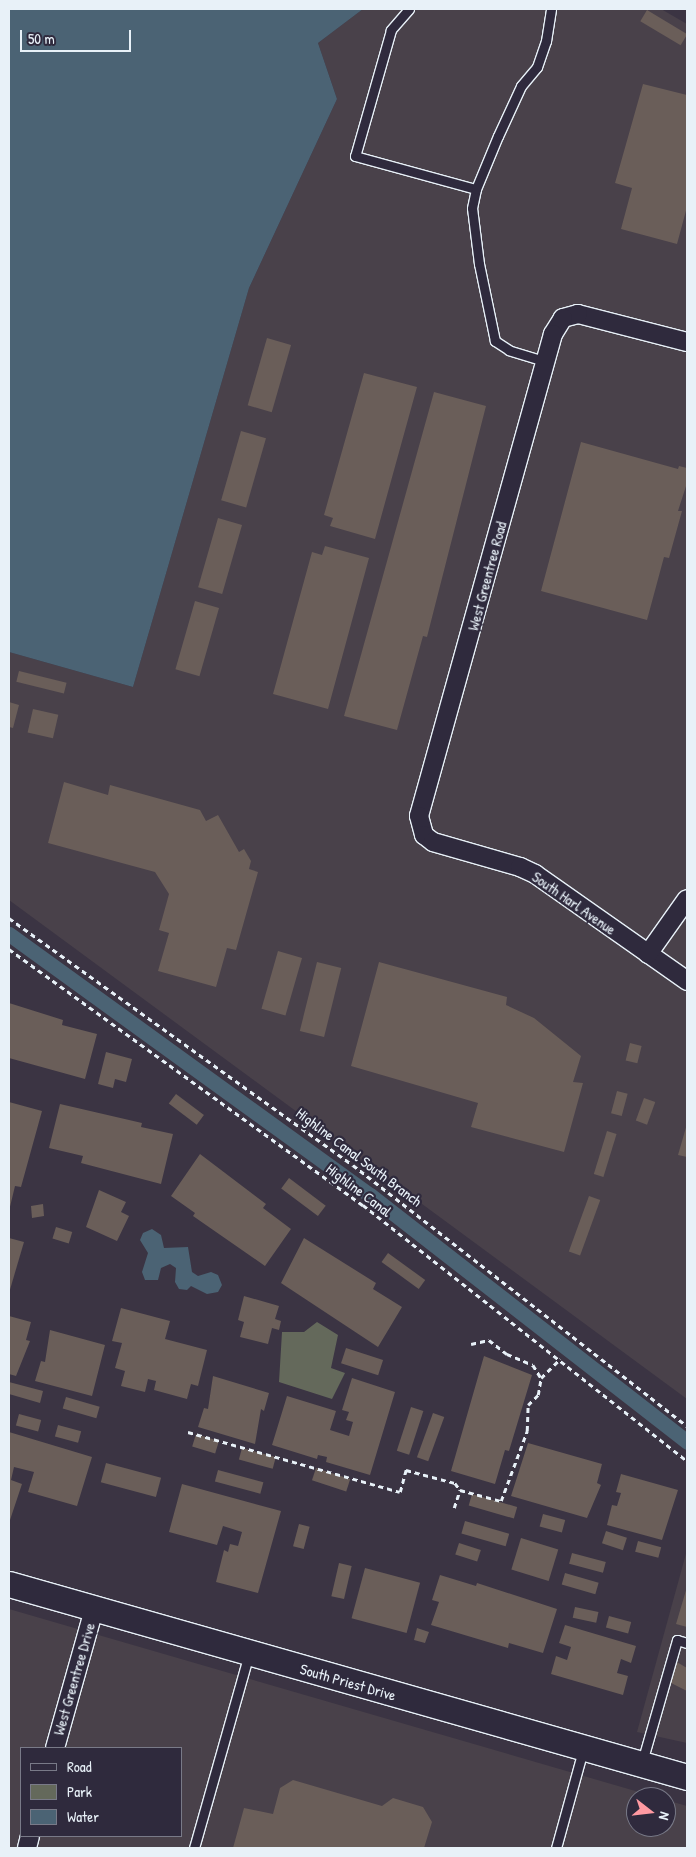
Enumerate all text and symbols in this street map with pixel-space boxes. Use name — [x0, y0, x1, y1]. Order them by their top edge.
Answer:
scale bar — [22, 20, 134, 52]
text: 50 m — [28, 28, 55, 49]
street label: West Greentree Road — [464, 519, 510, 633]
street label: South Harl Avenue — [529, 868, 619, 938]
street label: Highline Canal South Branch — [292, 1104, 426, 1210]
street label: Highline Canal — [323, 1159, 395, 1221]
street label: West Greentree Drive — [49, 1621, 99, 1737]
street label: South Priest Drive — [298, 1660, 398, 1704]
legend — [20, 1747, 182, 1837]
text: Road — [67, 1756, 92, 1777]
text: Park — [67, 1781, 92, 1802]
north arrow — [626, 1787, 676, 1837]
text: Water — [67, 1806, 99, 1827]
text: N — [655, 1810, 675, 1822]

